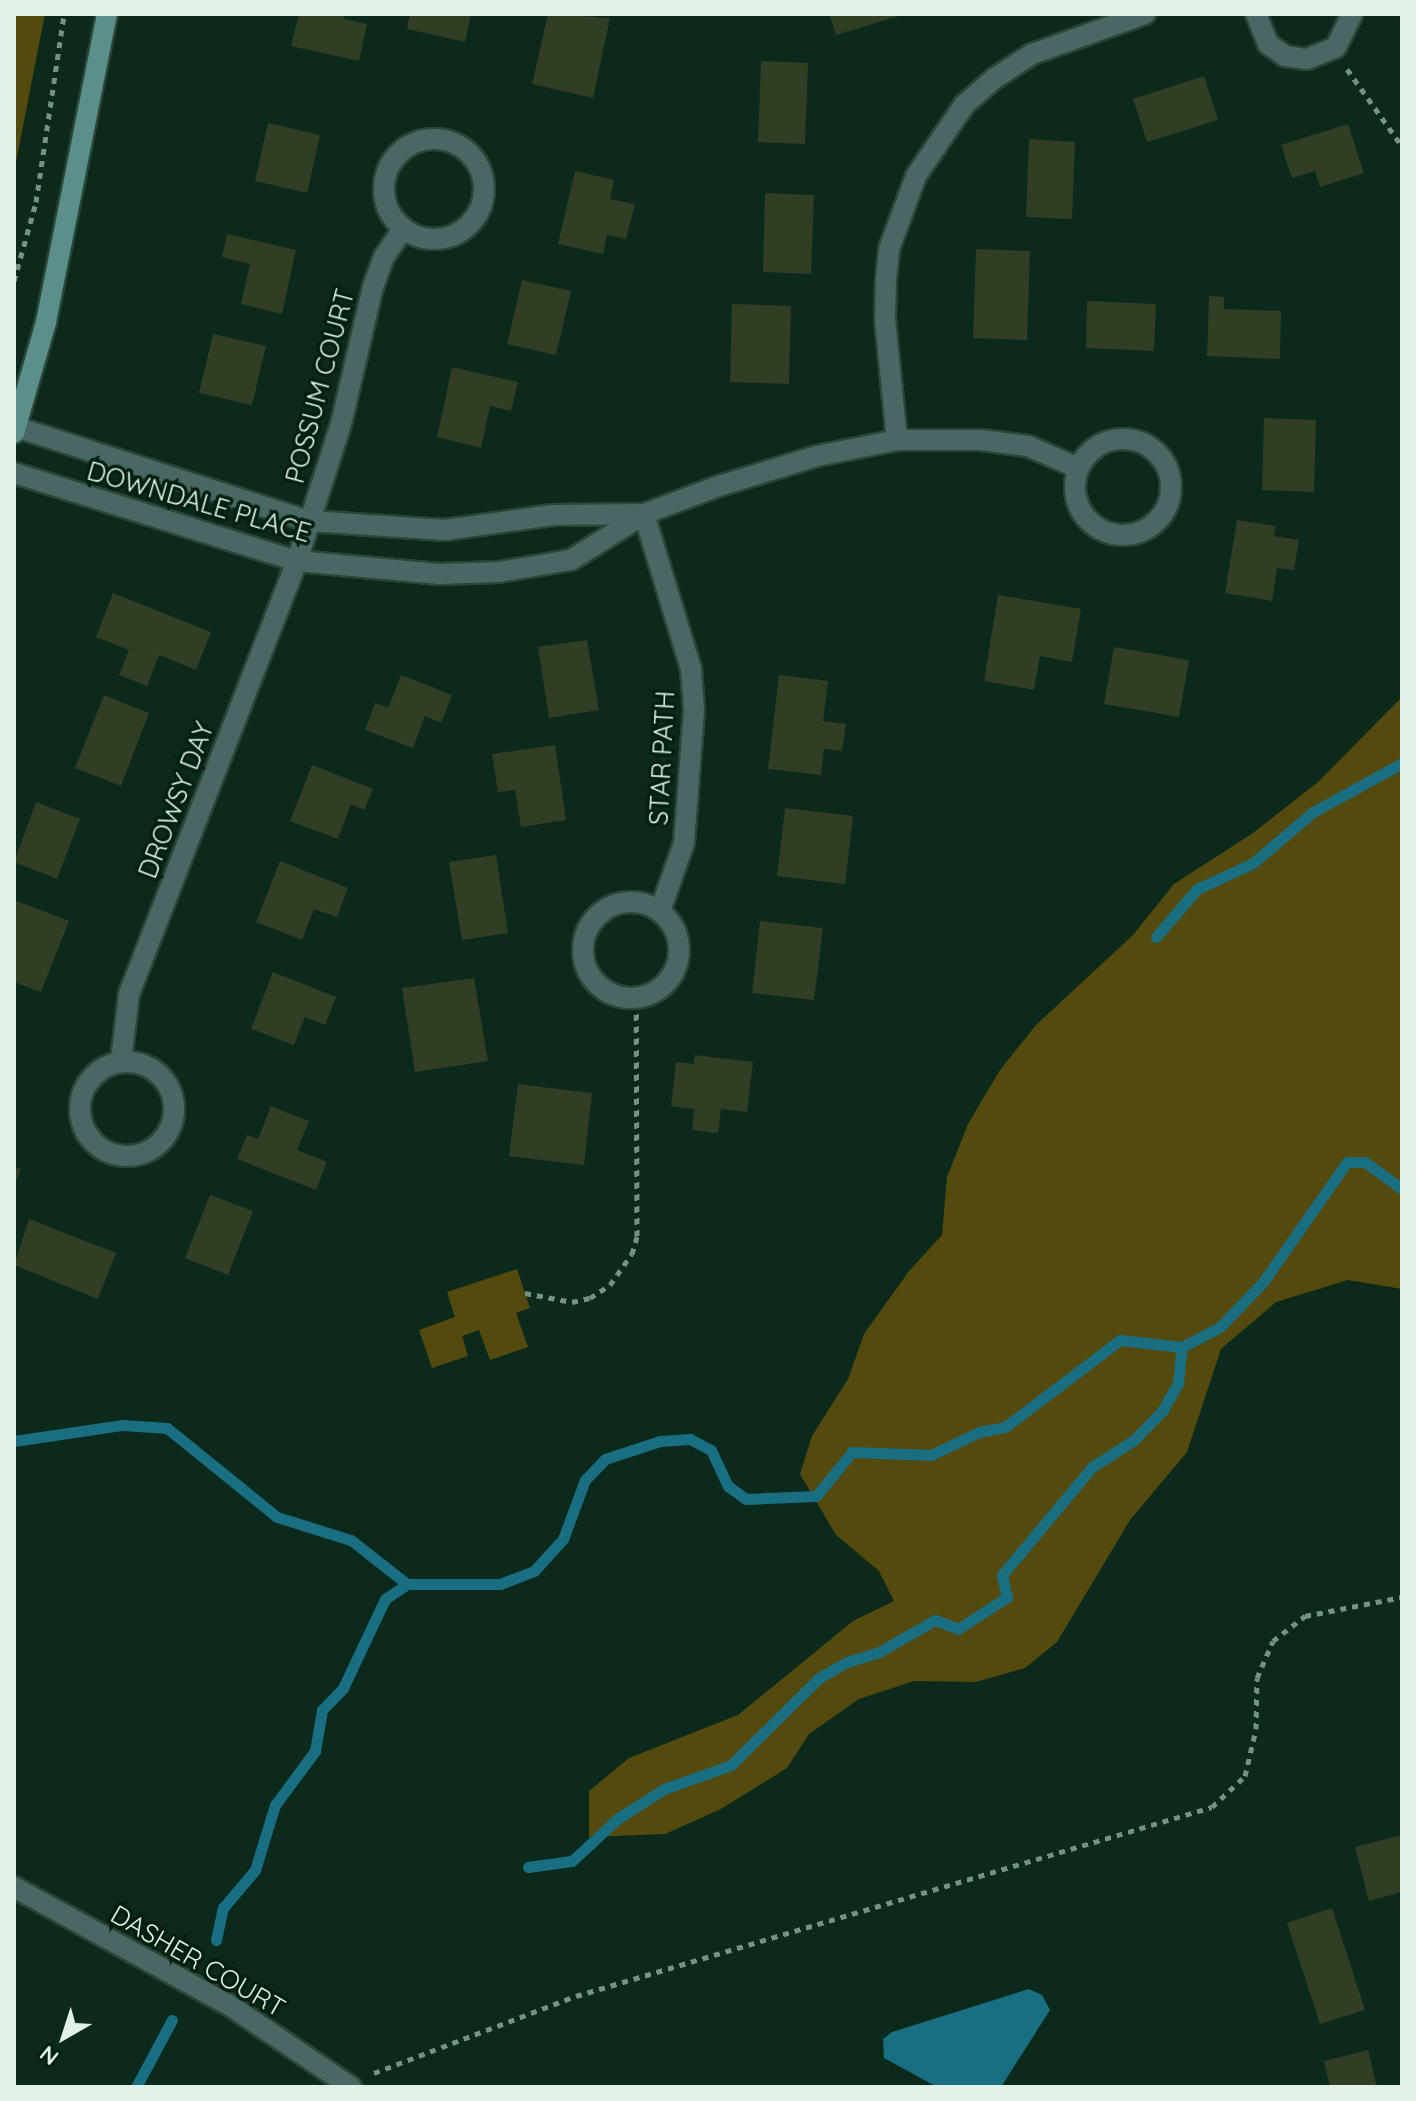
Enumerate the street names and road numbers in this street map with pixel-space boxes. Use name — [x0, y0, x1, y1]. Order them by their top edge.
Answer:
street label: POSSUM COURT — [279, 285, 361, 487]
street label: DOWNDALE PLACE — [83, 455, 315, 549]
street label: STAR PATH — [643, 690, 681, 826]
street label: DROWSY DAY — [132, 717, 220, 883]
street label: DASHER COURT — [105, 1898, 291, 2024]

